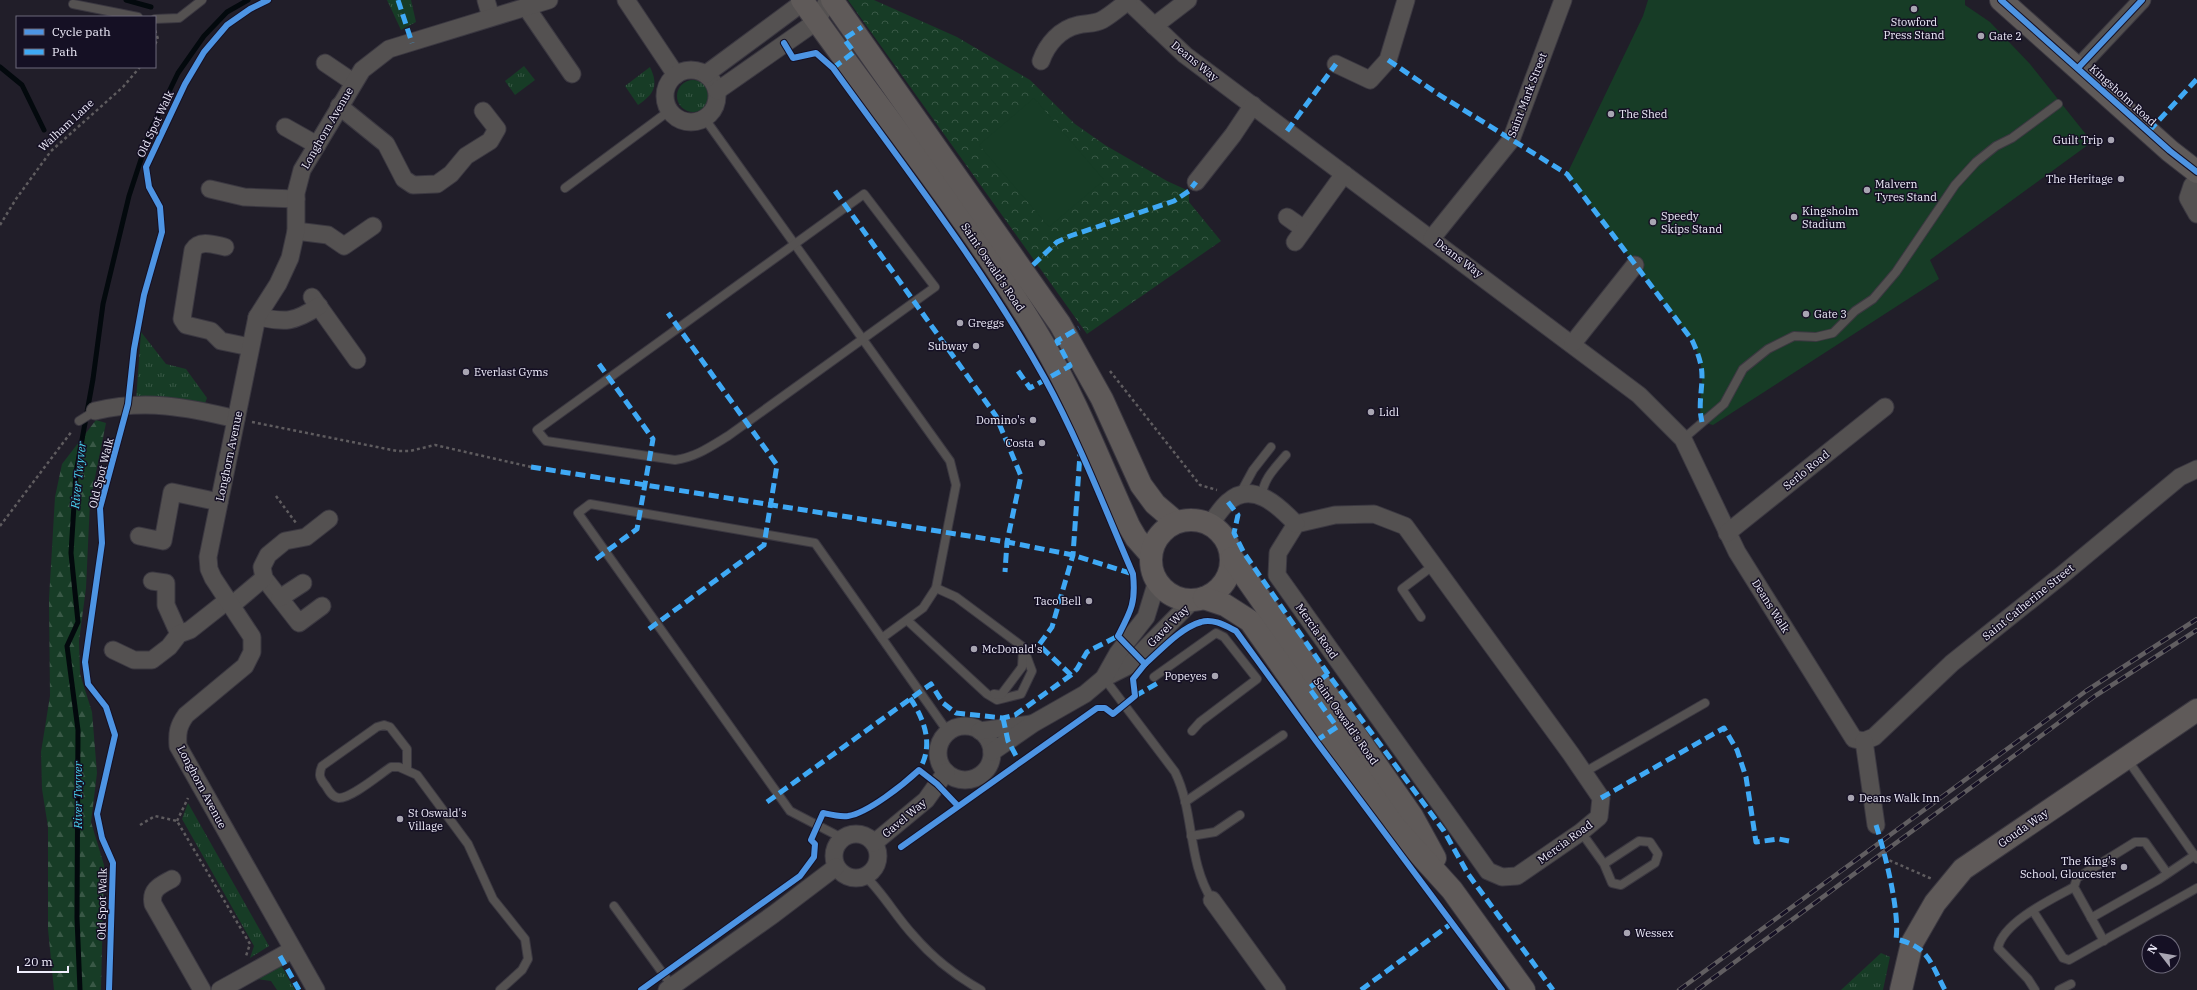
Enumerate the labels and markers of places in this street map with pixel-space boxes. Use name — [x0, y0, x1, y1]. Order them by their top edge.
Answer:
marker: Stowford Press Stand — [1909, 4, 1919, 14]
place label: Stowford Press Stand — [1884, 15, 1945, 42]
place label: Gate 2 — [1989, 29, 2022, 43]
marker: Gate 2 — [1976, 31, 1986, 41]
place label: The Shed — [1619, 107, 1668, 121]
marker: The Shed — [1606, 109, 1616, 119]
place label: Guilt Trip — [2053, 133, 2103, 147]
marker: Guilt Trip — [2106, 135, 2116, 145]
place label: The Heritage — [2046, 172, 2113, 186]
marker: The Heritage — [2116, 174, 2126, 184]
place label: Malvern Tyres Stand — [1875, 177, 1937, 204]
marker: Malvern Tyres Stand — [1862, 185, 1872, 195]
place label: Kingsholm Stadium — [1802, 204, 1859, 231]
place label: Speedy Skips Stand — [1661, 209, 1722, 236]
marker: Kingsholm Stadium — [1789, 212, 1799, 222]
marker: Speedy Skips Stand — [1648, 217, 1658, 227]
place label: Gate 3 — [1814, 307, 1847, 321]
marker: Gate 3 — [1801, 309, 1811, 319]
place label: Greggs — [968, 316, 1004, 330]
marker: Greggs — [955, 318, 965, 328]
place label: Subway — [928, 339, 968, 353]
marker: Subway — [971, 341, 981, 351]
place label: Everlast Gyms — [474, 365, 548, 379]
marker: Everlast Gyms — [461, 367, 471, 377]
place label: Lidl — [1379, 405, 1399, 419]
marker: Lidl — [1366, 407, 1376, 417]
place label: Domino's — [976, 413, 1025, 427]
marker: Domino's — [1028, 415, 1038, 425]
place label: Costa — [1006, 436, 1034, 450]
marker: Costa — [1037, 438, 1047, 448]
place label: Taco Bell — [1034, 594, 1081, 608]
marker: Taco Bell — [1084, 596, 1094, 606]
place label: McDonald's — [982, 642, 1042, 656]
marker: McDonald's — [969, 644, 979, 654]
place label: Popeyes — [1164, 669, 1207, 683]
marker: Popeyes — [1210, 671, 1220, 681]
place label: Deans Walk Inn — [1859, 791, 1940, 805]
marker: Deans Walk Inn — [1846, 793, 1856, 803]
place label: St Oswald's Village — [408, 806, 467, 833]
marker: St Oswald's Village — [395, 814, 405, 824]
place label: The King's School, Gloucester — [2020, 854, 2116, 881]
marker: The King's School, Gloucester — [2119, 862, 2129, 872]
place label: Wessex — [1635, 926, 1674, 940]
marker: Wessex — [1622, 928, 1632, 938]

